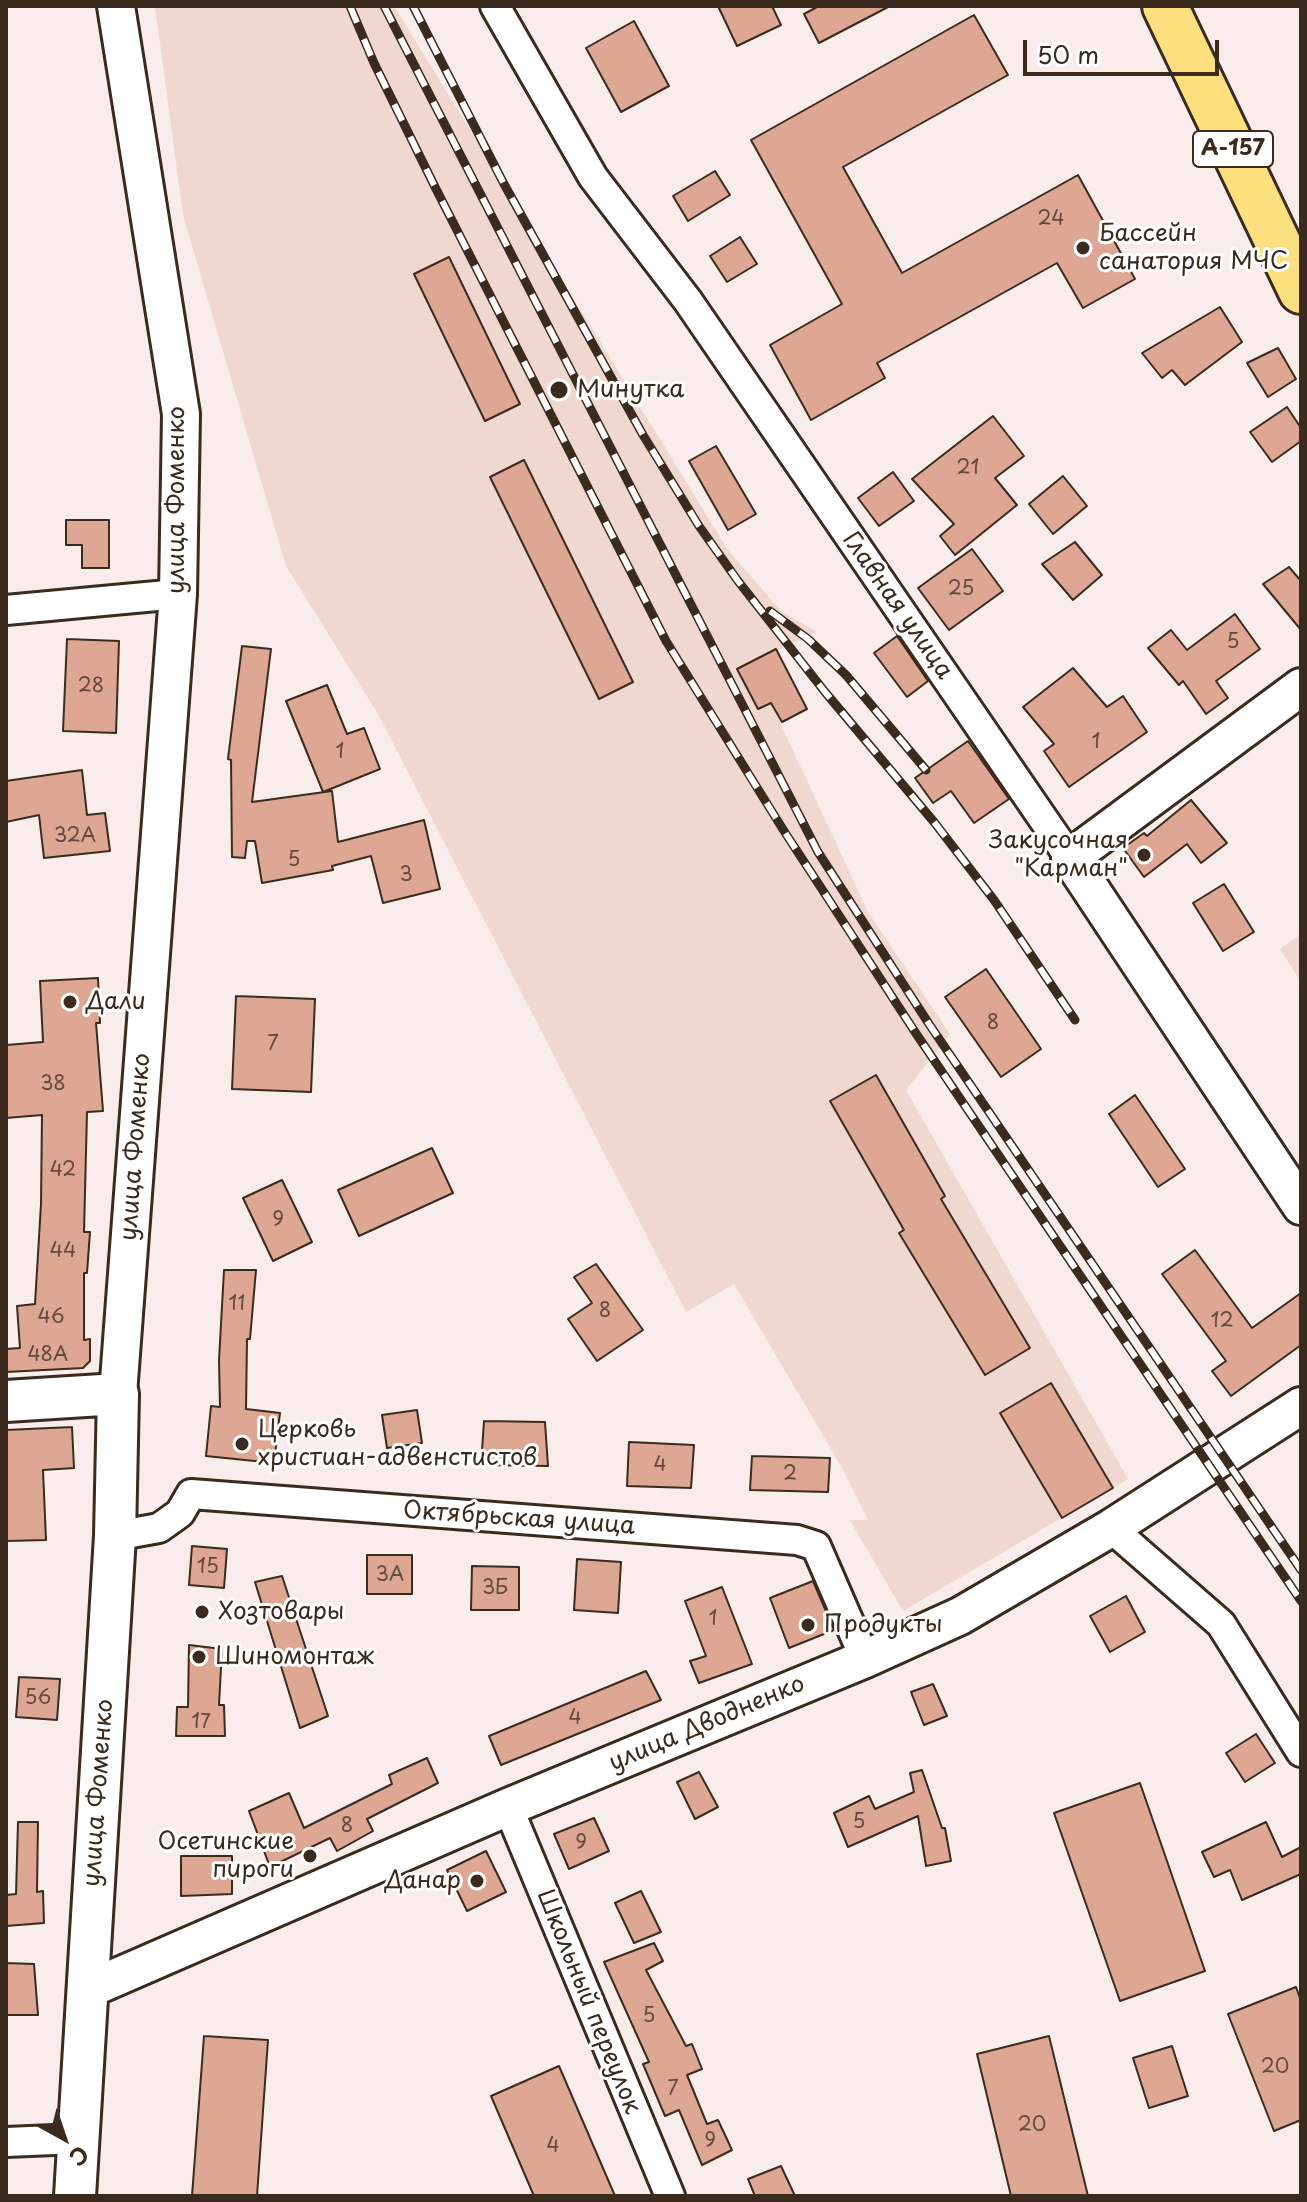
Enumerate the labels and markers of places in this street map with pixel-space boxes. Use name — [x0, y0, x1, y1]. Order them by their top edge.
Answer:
place label: Бассейн санатория МЧС — [1099, 220, 1288, 276]
marker: Бассейн санатория МЧС — [1074, 239, 1092, 257]
place label: Минутка — [577, 376, 684, 404]
marker: Минутка — [548, 379, 570, 401]
place label: Закусочная "Карман" — [989, 827, 1128, 883]
marker: Закусочная "Карман" — [1135, 846, 1153, 864]
place label: Дали — [86, 988, 146, 1016]
marker: Дали — [61, 993, 79, 1011]
place label: Церковь христиан-адвенстистов — [258, 1416, 537, 1472]
marker: Церковь христиан-адвенстистов — [233, 1435, 251, 1453]
place label: Хозтовары — [218, 1598, 344, 1626]
marker: Хозтовары — [193, 1603, 211, 1621]
place label: Продукты — [824, 1611, 943, 1639]
marker: Продукты — [799, 1616, 817, 1634]
place label: Шиномонтаж — [215, 1643, 374, 1671]
marker: Шиномонтаж — [190, 1648, 208, 1666]
place label: Осетинские пироги — [158, 1828, 294, 1884]
marker: Осетинские пироги — [301, 1847, 319, 1865]
place label: Данар — [385, 1867, 461, 1895]
marker: Данар — [468, 1872, 486, 1890]

